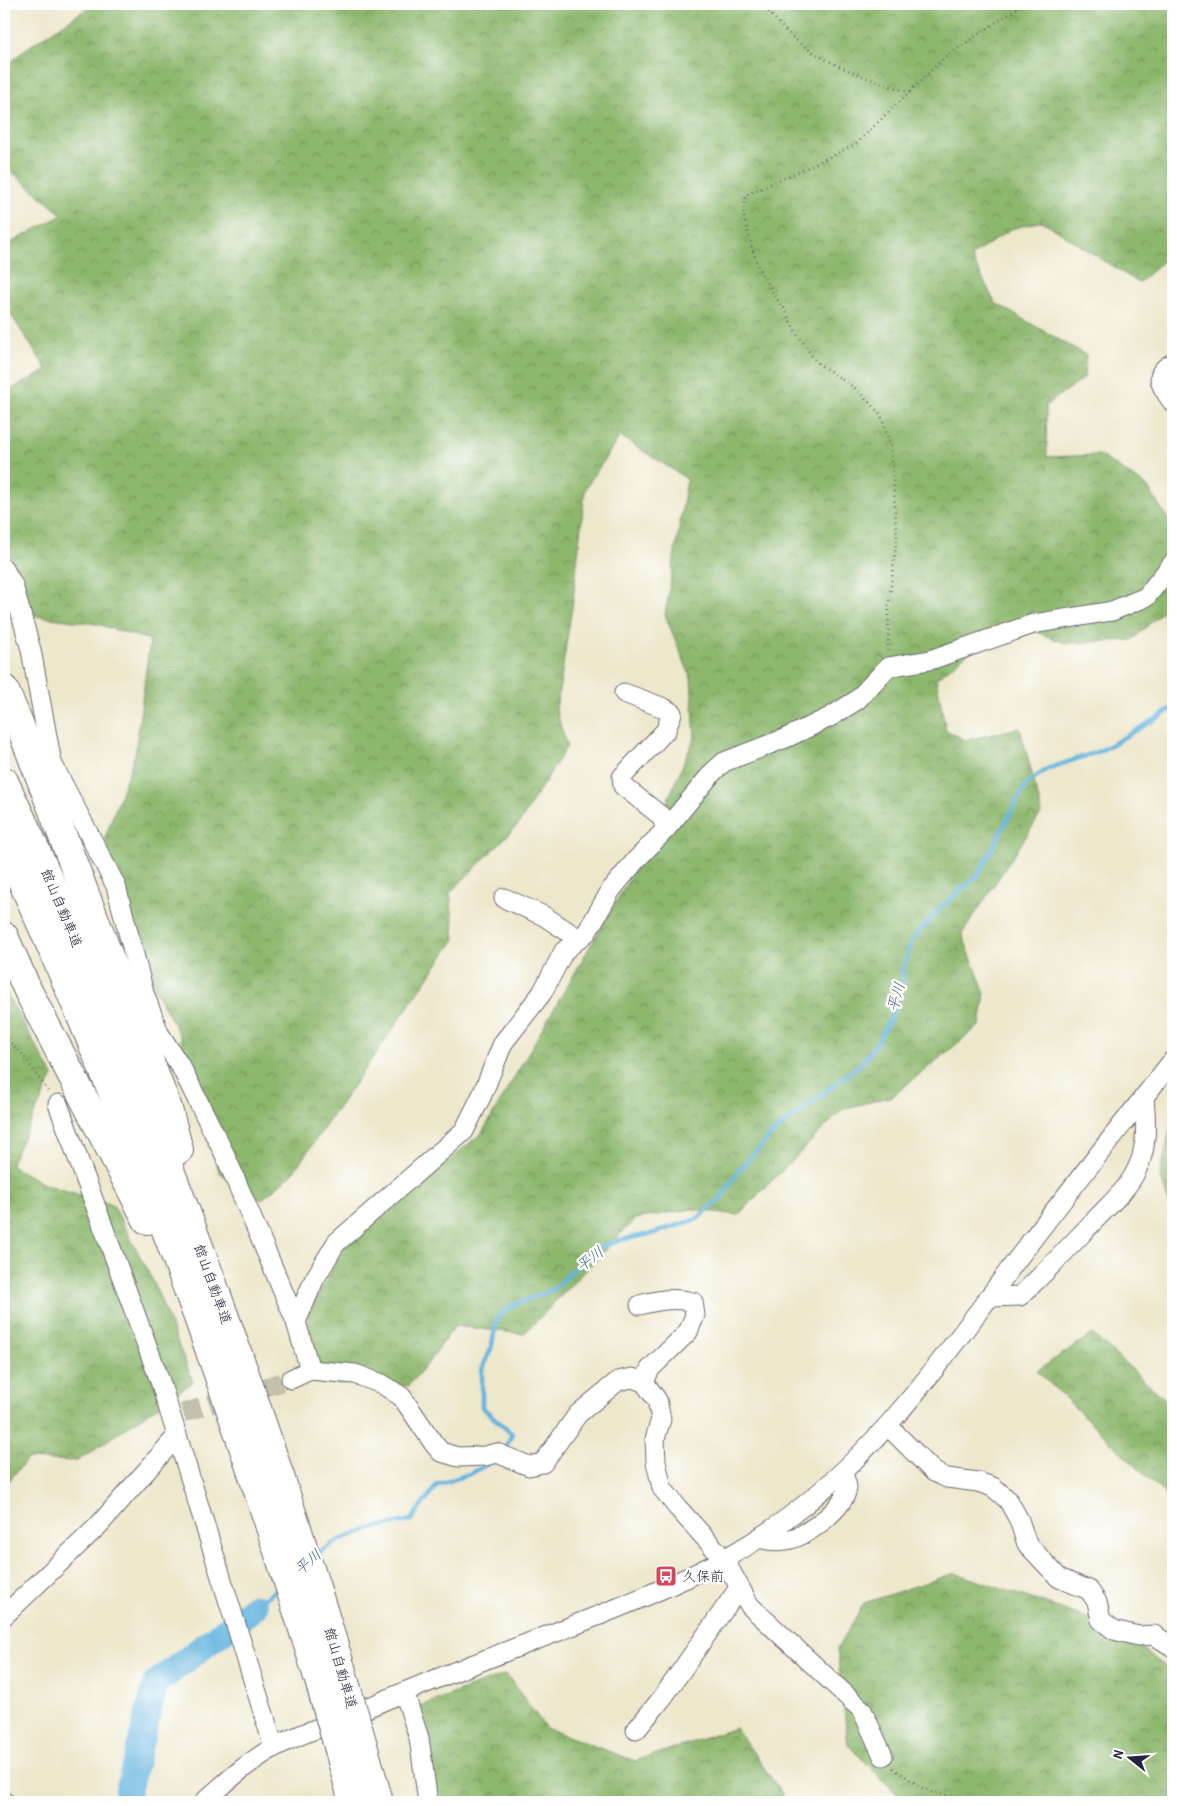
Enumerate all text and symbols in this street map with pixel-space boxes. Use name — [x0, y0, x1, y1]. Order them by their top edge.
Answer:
street label: 館山自動車道 — [37, 865, 88, 950]
water label: 平川 — [881, 980, 910, 1014]
street label: 館山自動車道 — [190, 1241, 237, 1327]
water label: 平川 — [571, 1241, 608, 1276]
water label: 平川 — [289, 1544, 326, 1579]
bus stop icon: 久保前 — [654, 1564, 678, 1588]
place label: 久保前 — [682, 1566, 724, 1585]
street label: 館山自動車道 — [321, 1625, 362, 1711]
north arrow — [1104, 1734, 1154, 1784]
text: N — [1107, 1747, 1127, 1760]

